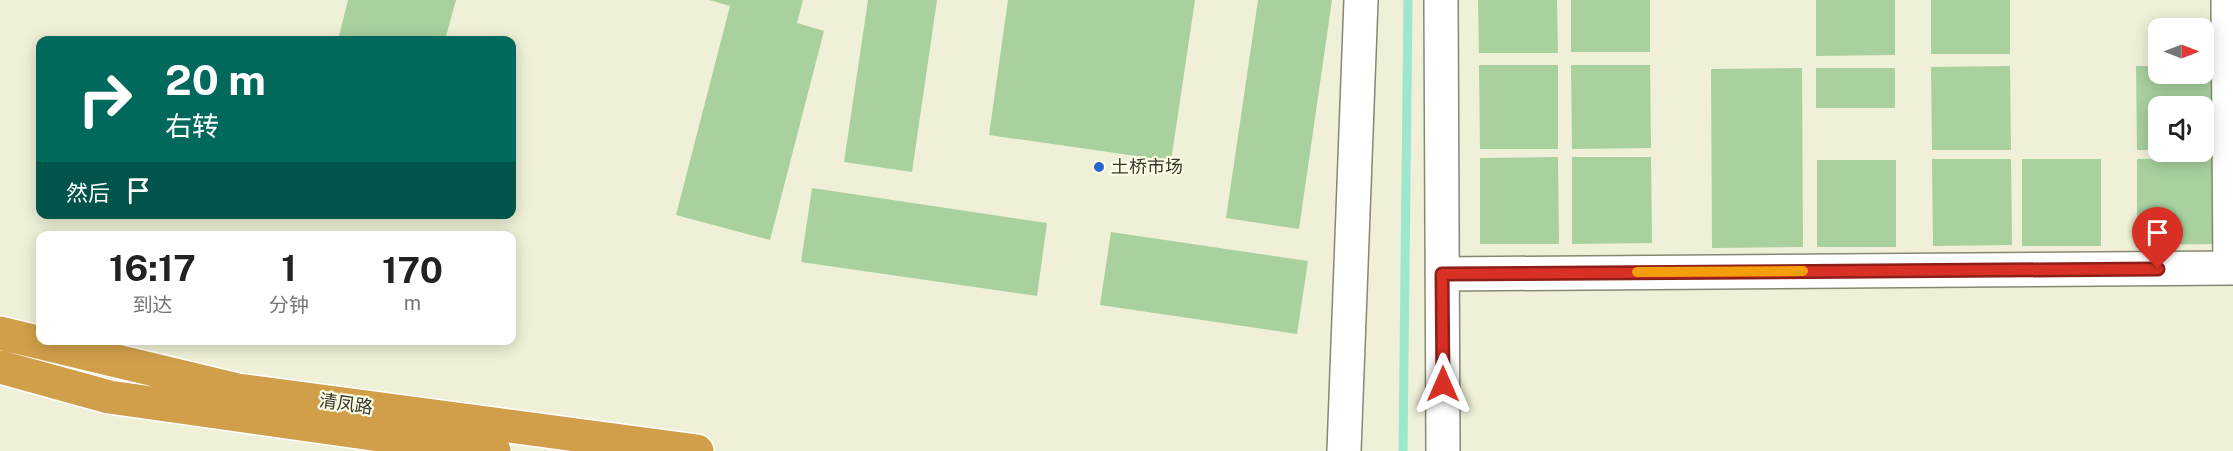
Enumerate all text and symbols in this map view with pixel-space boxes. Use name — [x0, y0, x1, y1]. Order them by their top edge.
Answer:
north arrow — [2148, 18, 2214, 84]
map controls — [2148, 18, 2214, 162]
text: 20 m — [165, 55, 266, 104]
icon: right — [66, 60, 144, 138]
button: sound — [2148, 96, 2214, 162]
text: 右转 — [165, 110, 219, 142]
place label: 土桥市场 — [1111, 156, 1183, 177]
marker: 土桥市场 — [1092, 160, 1106, 174]
icon: arrive — [122, 174, 155, 207]
text: 然后 — [66, 180, 110, 206]
pin — [2132, 207, 2183, 269]
icon: arrive — [2141, 216, 2174, 249]
text: 16:17 — [109, 247, 196, 289]
text: 1 — [281, 247, 297, 289]
text: 170 — [382, 249, 443, 291]
text: m — [404, 291, 421, 315]
text: 到达 — [133, 293, 173, 317]
text: 分钟 — [269, 293, 309, 317]
position arrow — [1411, 352, 1475, 416]
street label: 清凤路 — [318, 389, 374, 418]

